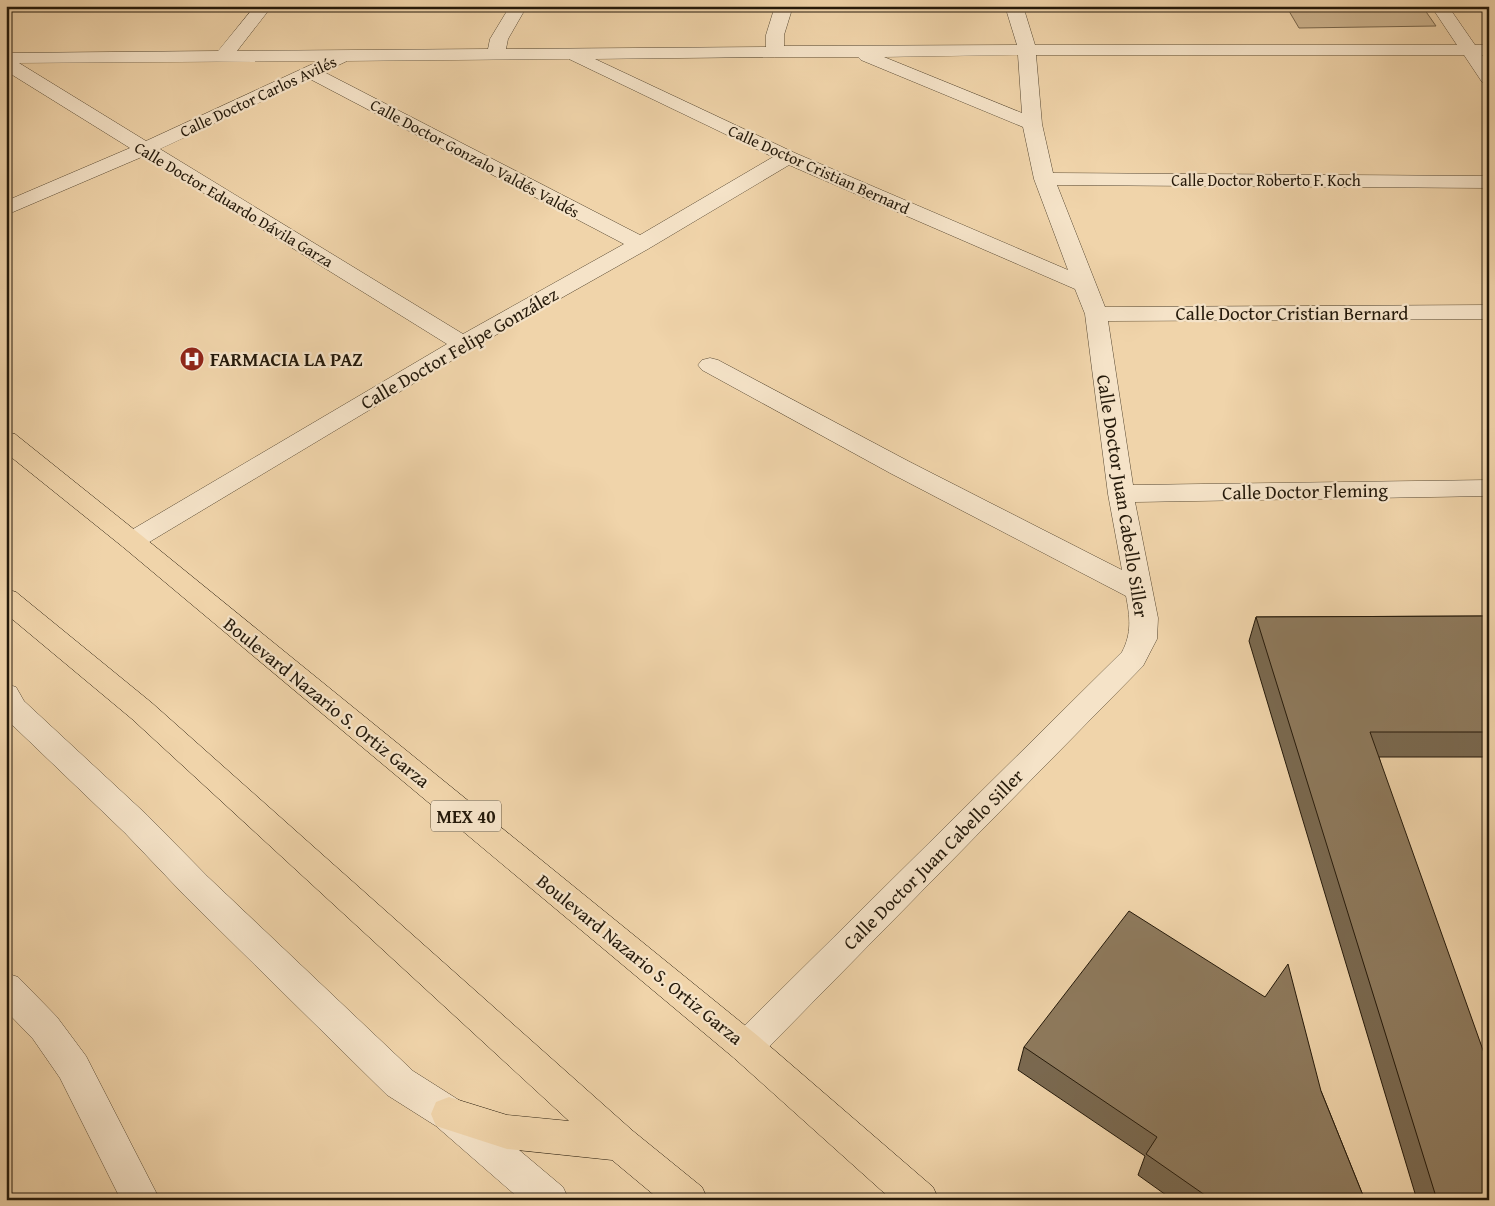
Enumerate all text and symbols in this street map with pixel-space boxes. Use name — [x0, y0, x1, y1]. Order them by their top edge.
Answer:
street label: Calle Doctor Carlos Avilés — [176, 49, 340, 143]
street label: Calle Doctor Gonzalo Valdés Valdés — [366, 92, 584, 224]
street label: Calle Doctor Cristian Bernard — [724, 118, 914, 220]
street label: Calle Doctor Eduardo Dávila Garza — [130, 135, 338, 273]
street label: Calle Doctor Roberto F. Koch — [1171, 168, 1361, 192]
street label: Calle Doctor Felipe González — [355, 280, 563, 416]
street label: Calle Doctor Cristian Bernard — [1175, 299, 1409, 327]
place label: FARMACIA LA PAZ — [210, 345, 363, 373]
hospital icon: FARMACIA LA PAZ — [179, 346, 205, 372]
street label: Calle Doctor Juan Cabello Siller — [1090, 372, 1156, 620]
street label: Calle Doctor Fleming — [1222, 476, 1389, 506]
street label: Boulevard Nazario S. Ortiz Garza — [218, 610, 436, 794]
street label: Calle Doctor Juan Cabello Siller — [836, 762, 1030, 956]
road number: MEX 40 — [431, 800, 501, 831]
street label: Boulevard Nazario S. Ortiz Garza — [531, 867, 749, 1051]

